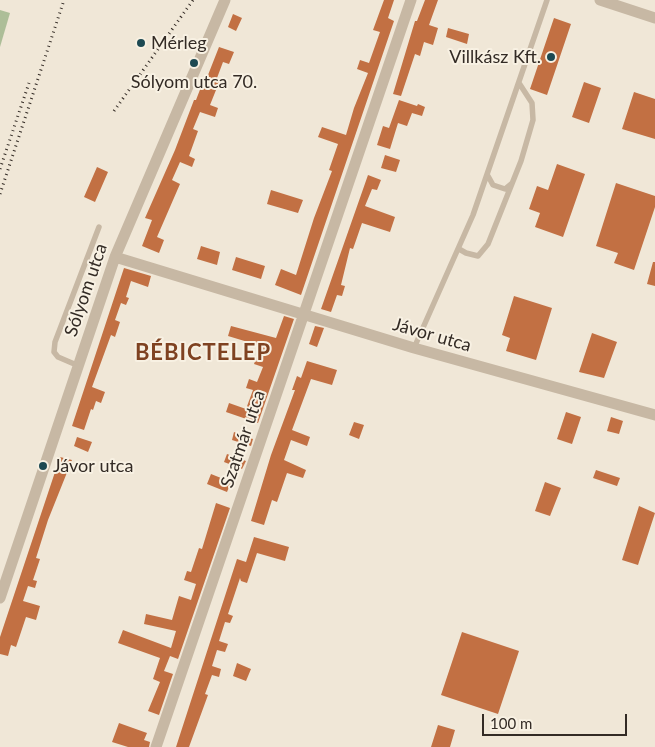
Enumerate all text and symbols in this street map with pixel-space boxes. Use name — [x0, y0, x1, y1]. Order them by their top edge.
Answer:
place label: Mérleg — [151, 32, 207, 54]
marker: Mérleg — [135, 37, 147, 49]
place label: Villkász Kft. — [449, 46, 541, 68]
marker: Villkász Kft. — [545, 51, 557, 63]
marker: Sólyom utca 70. — [188, 57, 200, 69]
place label: Sólyom utca 70. — [131, 71, 257, 93]
street label: Sólyom utca — [60, 241, 112, 339]
street label: Jávor utca — [390, 314, 474, 356]
district label: BÉBICTELEP — [134, 340, 272, 366]
street label: Szatmár utca — [216, 387, 270, 491]
place label: Jávor utca — [53, 455, 133, 477]
marker: Jávor utca — [37, 460, 49, 472]
scale bar — [485, 704, 630, 736]
text: 100 m — [490, 714, 532, 732]

